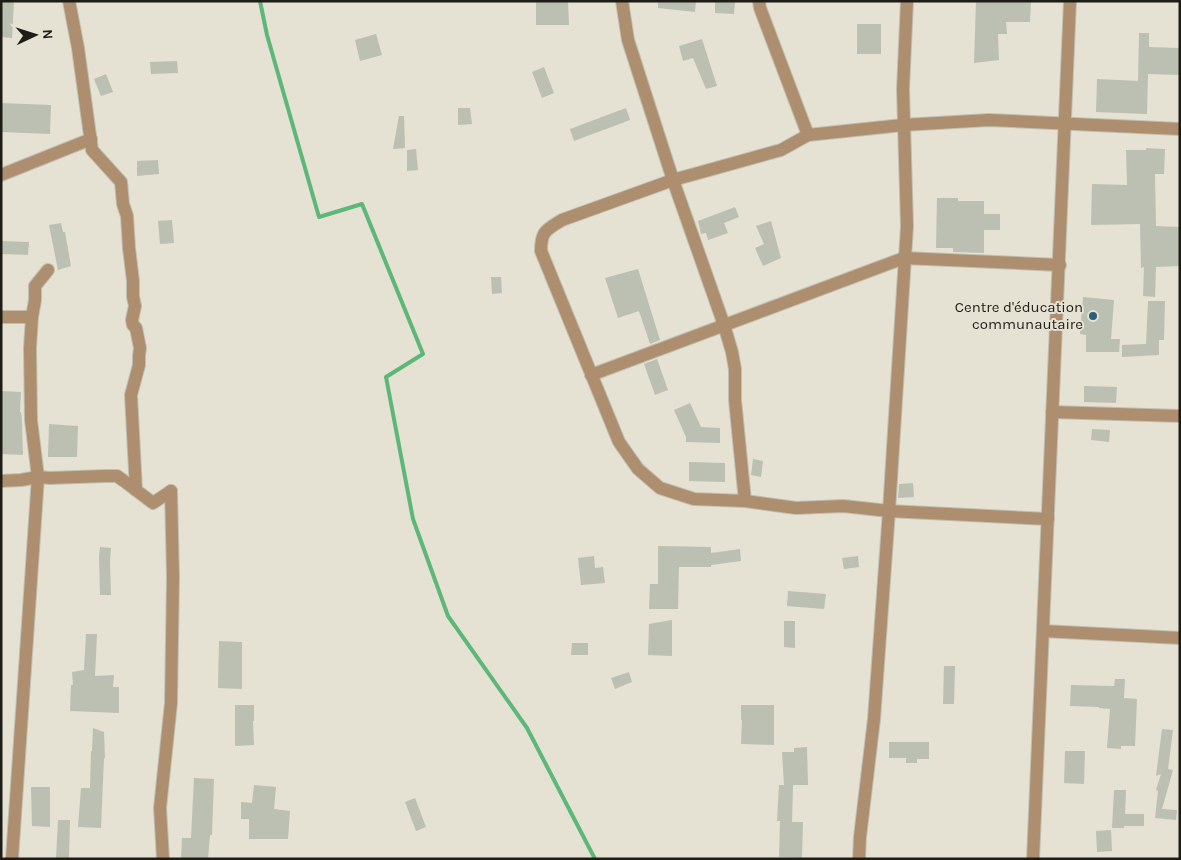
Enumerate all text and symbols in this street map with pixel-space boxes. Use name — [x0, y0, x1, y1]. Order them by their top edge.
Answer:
north arrow — [10, 10, 60, 60]
text: N — [39, 29, 56, 40]
place label: Centre d'éducation communautaire — [955, 298, 1083, 333]
marker: Centre d'éducation communautaire — [1087, 310, 1099, 322]

